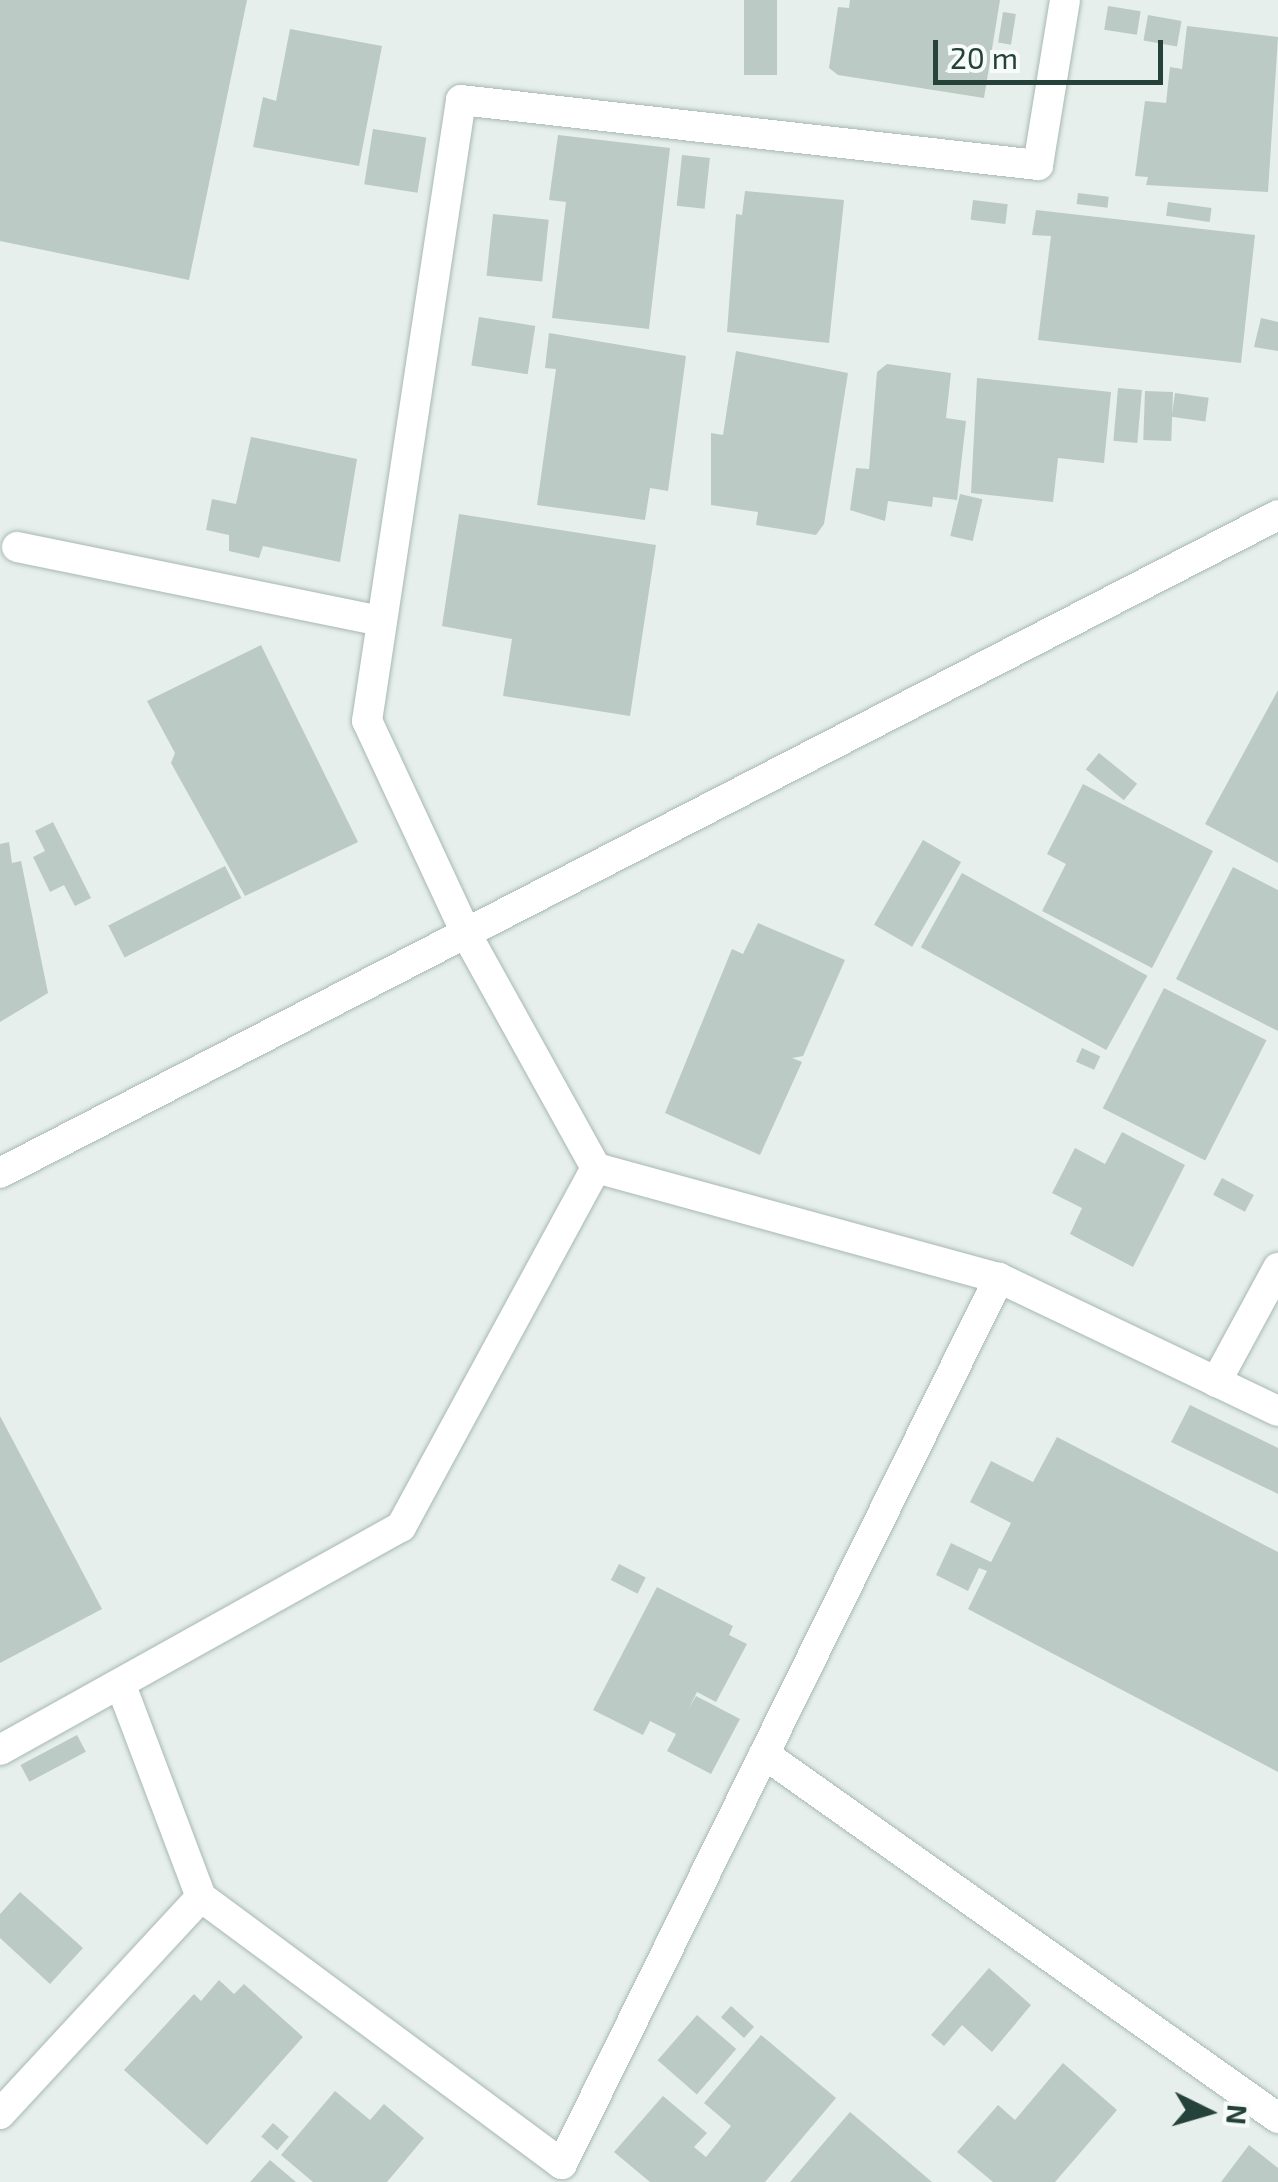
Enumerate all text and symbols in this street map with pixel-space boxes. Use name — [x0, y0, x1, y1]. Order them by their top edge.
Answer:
scale bar — [938, 20, 1168, 82]
text: 20 m — [950, 39, 1018, 75]
north arrow — [1158, 2062, 1258, 2162]
text: N — [1220, 2103, 1256, 2126]

